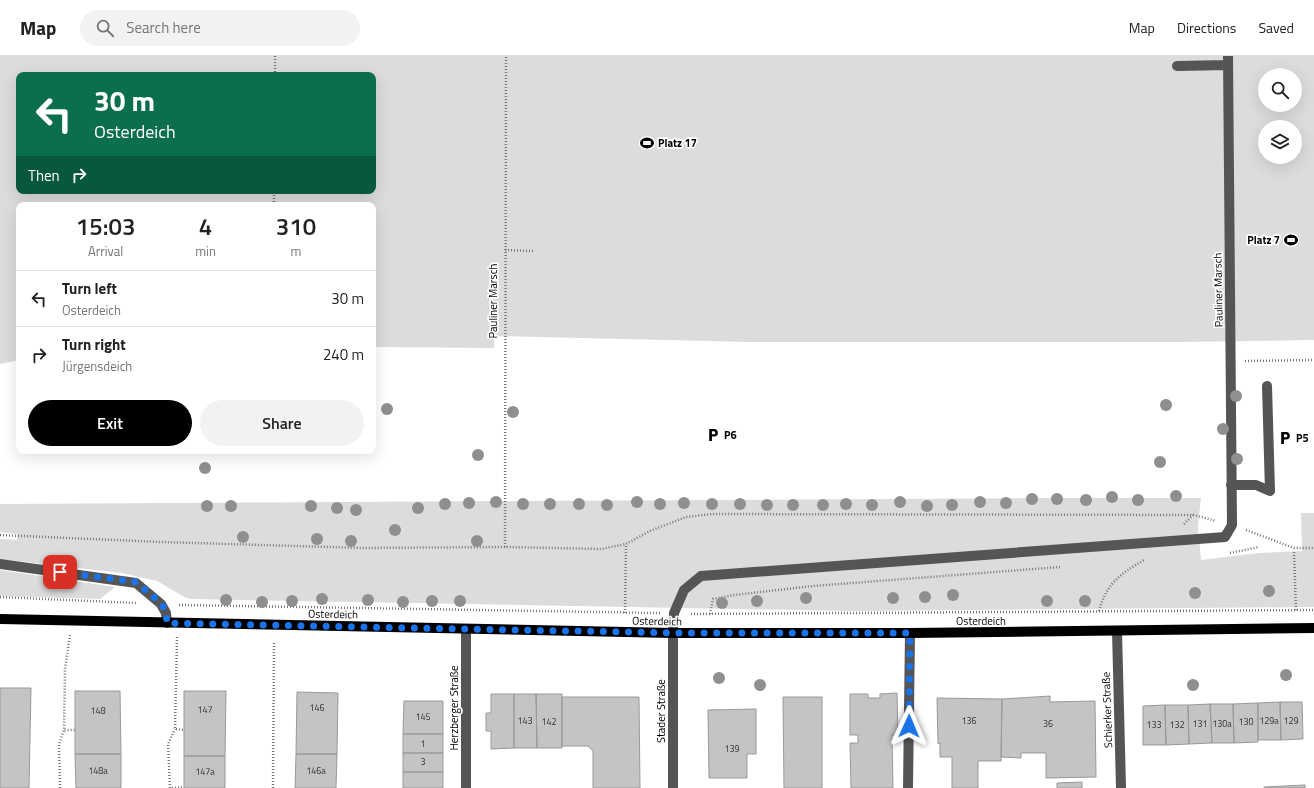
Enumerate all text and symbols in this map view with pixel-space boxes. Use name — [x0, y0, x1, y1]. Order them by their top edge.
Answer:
search box — [80, 10, 360, 46]
text: Map — [20, 13, 56, 42]
text: Search here — [126, 16, 201, 39]
icon: search — [94, 17, 116, 39]
text: Map — [1129, 17, 1155, 38]
text: Directions — [1177, 17, 1236, 38]
text: Saved — [1258, 17, 1294, 38]
map controls — [1258, 68, 1302, 164]
button: search — [1258, 68, 1302, 112]
text: 30 m — [94, 79, 155, 122]
icon: left — [28, 88, 80, 140]
text: Osterdeich — [94, 118, 176, 145]
button: layers — [1258, 120, 1302, 164]
sports icon: Platz 17 — [639, 135, 655, 151]
place label: Platz 17 — [658, 135, 697, 151]
text: Then — [28, 164, 60, 187]
icon: right — [68, 164, 90, 186]
text: 15:03 — [76, 208, 135, 244]
text: 4 — [199, 208, 212, 244]
text: 310 — [276, 208, 316, 244]
place label: Platz 7 — [1247, 232, 1280, 248]
sports icon: Platz 7 — [1283, 232, 1299, 248]
text: Arrival — [88, 241, 123, 261]
text: min — [195, 241, 216, 261]
text: m — [291, 241, 301, 261]
street label: Pauliner Marsch — [1209, 252, 1227, 328]
street label: Pauliner Marsch — [485, 263, 501, 338]
text: Turn left — [62, 277, 117, 300]
text: 30 m — [331, 287, 364, 310]
icon: left — [28, 288, 50, 310]
text: Osterdeich — [62, 300, 121, 320]
text: Turn right — [62, 333, 126, 356]
text: 240 m — [323, 343, 364, 366]
icon: right — [28, 344, 50, 366]
text: Jürgensdeich — [62, 356, 132, 376]
button: Exit — [28, 400, 192, 446]
button: Share — [200, 400, 364, 446]
parking icon: P6 — [705, 427, 721, 443]
place label: P6 — [724, 427, 737, 443]
parking icon: P5 — [1277, 430, 1293, 446]
place label: P5 — [1296, 430, 1309, 446]
pin — [43, 555, 77, 589]
icon: arrive — [49, 561, 71, 583]
street label: Osterdeich — [308, 606, 358, 622]
street label: Osterdeich — [632, 613, 682, 629]
street label: Osterdeich — [956, 613, 1006, 629]
street label: Herzberger Straße — [446, 665, 462, 751]
street label: Schierker Straße — [1098, 671, 1116, 748]
street label: Stader Straße — [653, 679, 669, 743]
house number: 146 — [309, 701, 325, 714]
house number: 147 — [197, 703, 213, 716]
house number: 148 — [90, 704, 106, 717]
position arrow — [888, 705, 930, 747]
house number: 145 — [415, 710, 431, 723]
house number: 143 — [517, 714, 533, 727]
house number: 136 — [961, 714, 977, 727]
house number: 129a — [1259, 714, 1279, 727]
house number: 129 — [1283, 714, 1299, 727]
house number: 142 — [541, 715, 557, 728]
house number: 130 — [1238, 715, 1254, 728]
house number: 36 — [1043, 717, 1053, 730]
house number: 131 — [1192, 717, 1208, 730]
house number: 130a — [1212, 717, 1232, 730]
house number: 133 — [1146, 718, 1162, 731]
house number: 132 — [1169, 718, 1185, 731]
house number: 1 — [420, 737, 426, 750]
house number: 139 — [724, 742, 740, 755]
house number: 3 — [420, 755, 426, 768]
house number: 148a — [88, 764, 108, 777]
house number: 146a — [306, 764, 326, 777]
house number: 147a — [195, 765, 215, 778]

